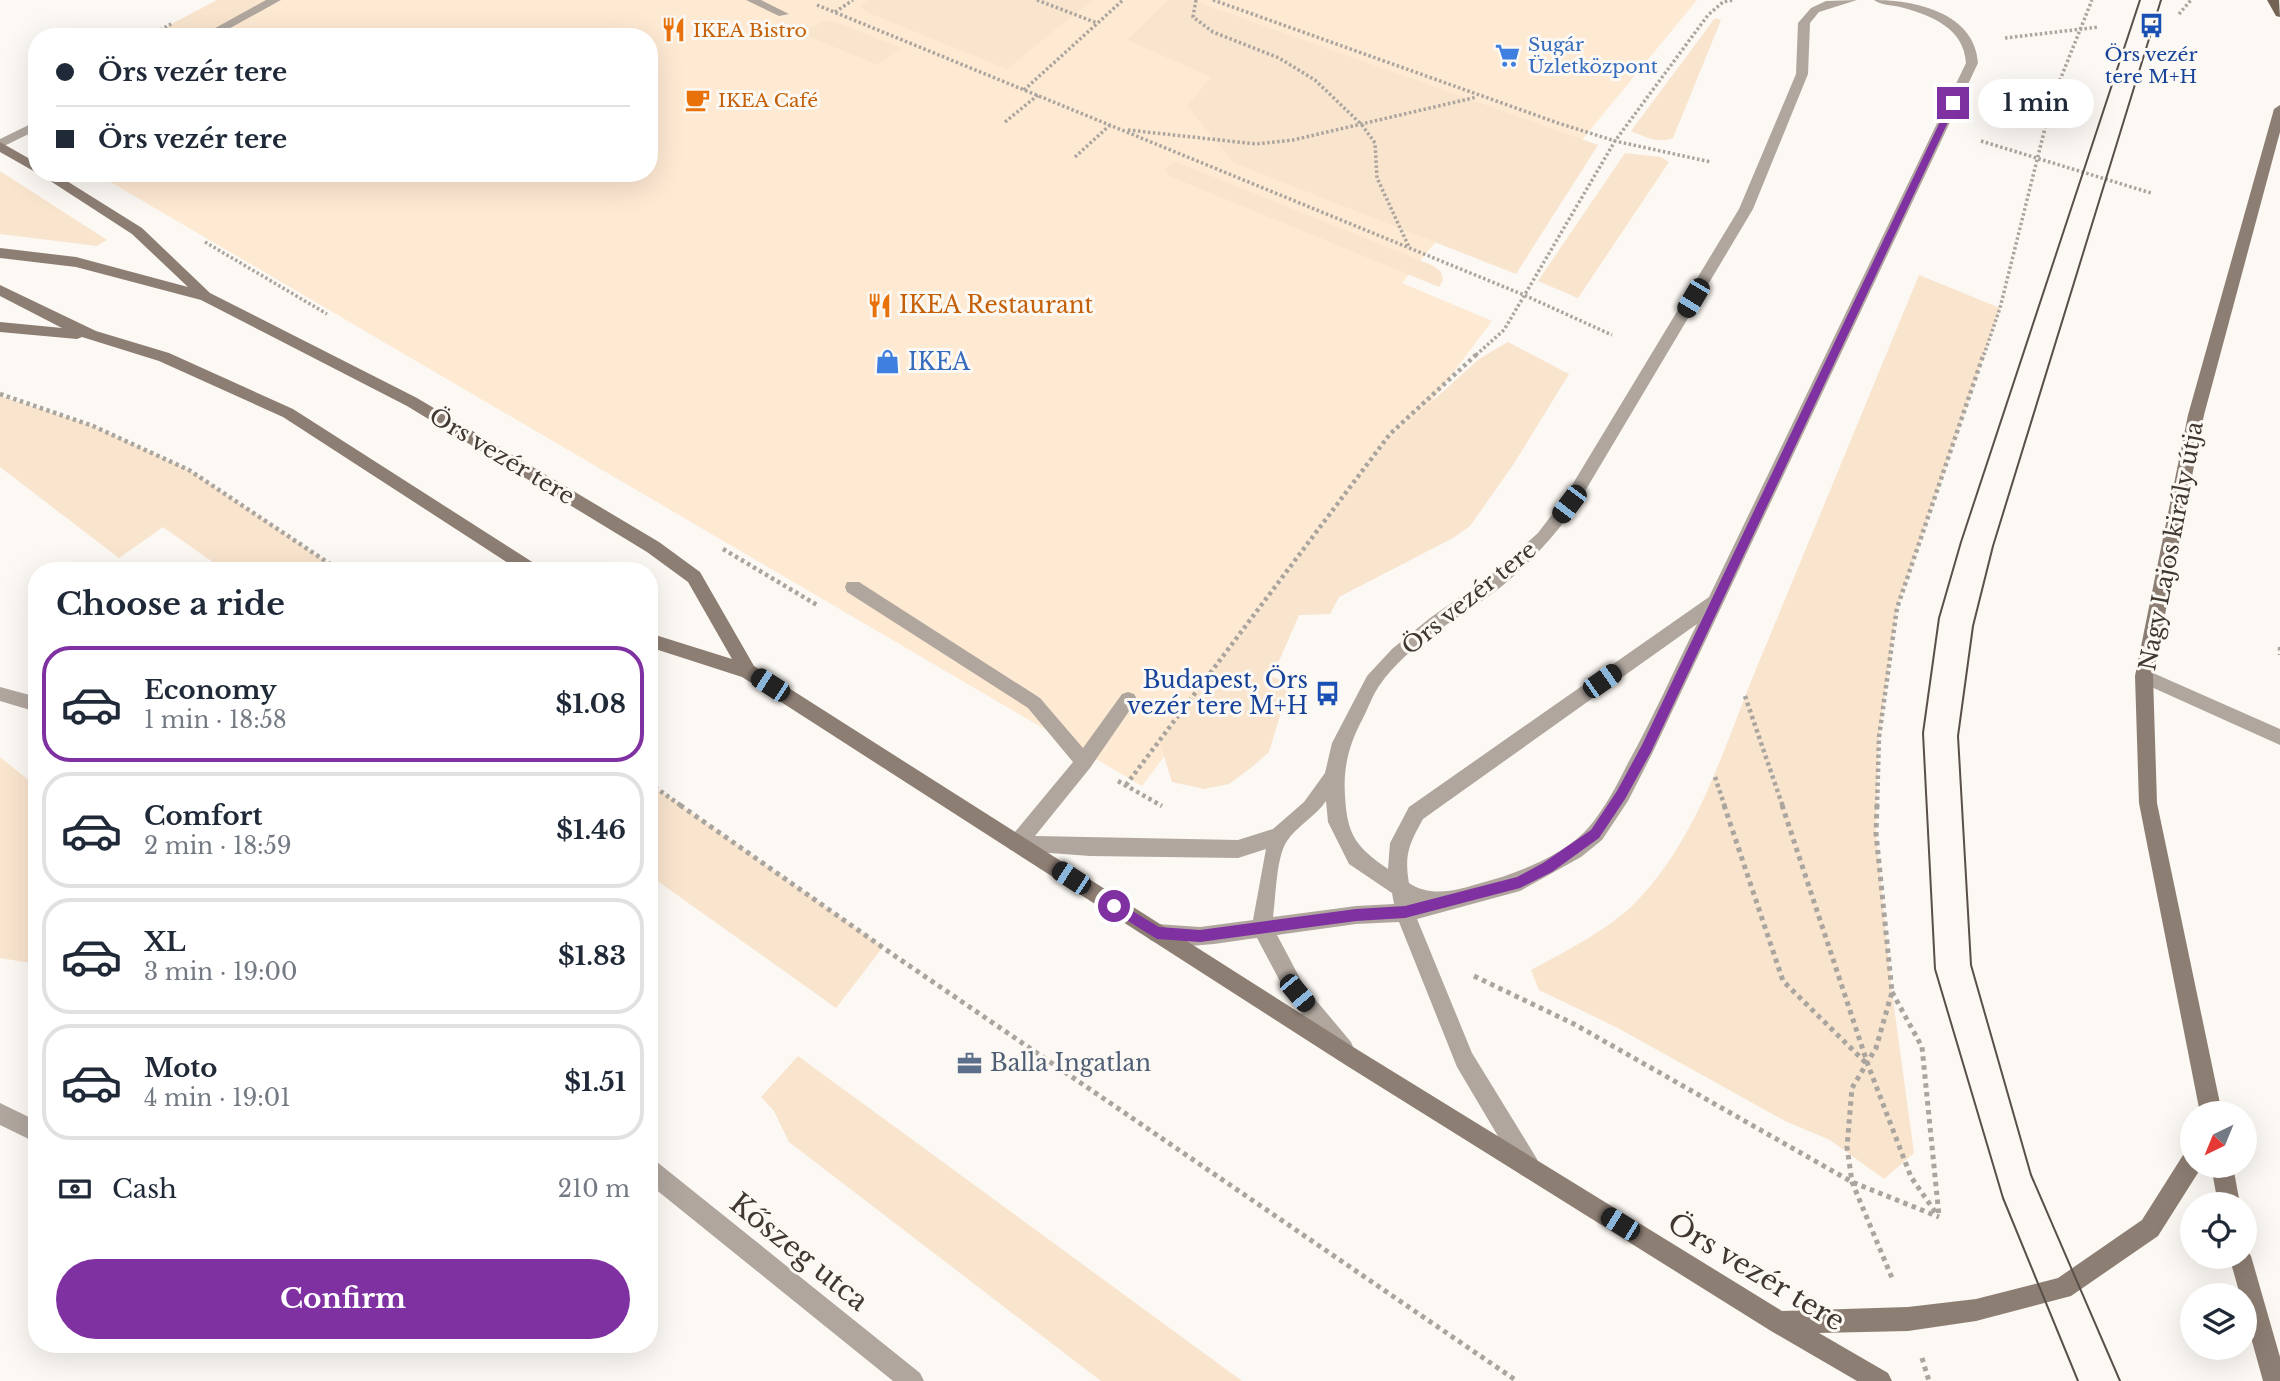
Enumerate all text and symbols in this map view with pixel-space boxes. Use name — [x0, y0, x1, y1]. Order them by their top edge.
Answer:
bus stop icon: Örs vezér tere M+H — [2137, 12, 2165, 40]
restaurant icon: IKEA Bistro — [659, 16, 687, 44]
place label: IKEA Bistro — [693, 19, 807, 42]
place label: Sugár Üzletközpont — [1528, 33, 1659, 78]
supermarket icon: Sugár Üzletközpont — [1494, 41, 1522, 69]
place label: Örs vezér tere M+H — [2104, 43, 2198, 88]
text: Örs vezér tere — [98, 56, 287, 88]
callout: 1 min — [1978, 78, 2093, 128]
cafe icon: IKEA Café — [684, 86, 712, 114]
route end — [1937, 87, 1969, 119]
place label: IKEA Café — [718, 89, 818, 112]
text: 1 min — [2003, 89, 2069, 117]
text: Örs vezér tere — [98, 123, 287, 155]
car — [1674, 275, 1713, 321]
restaurant icon: IKEA Restaurant — [865, 291, 893, 319]
place label: IKEA Restaurant — [899, 291, 1094, 319]
shop icon: IKEA — [874, 348, 902, 376]
place label: IKEA — [908, 348, 971, 376]
street label: Örs vezér tere — [424, 401, 580, 510]
street label: Nagy Lajos király útja — [2133, 419, 2209, 673]
car — [1548, 481, 1591, 527]
street label: Örs vezér tere — [1396, 535, 1542, 661]
text: Choose a ride — [56, 584, 285, 624]
car — [1579, 660, 1626, 702]
car — [747, 665, 794, 705]
place label: Budapest, Örs vezér tere M+H — [1127, 665, 1308, 720]
icon: car — [60, 673, 123, 736]
text: Economy — [144, 674, 277, 706]
bus stop icon: Budapest, Örs vezér tere M+H — [1314, 679, 1342, 707]
text: $1.08 — [556, 688, 626, 720]
text: 1 min · 18:58 — [144, 706, 287, 734]
icon: car — [60, 799, 123, 862]
text: Comfort — [144, 800, 262, 832]
text: $1.46 — [556, 814, 626, 846]
text: 2 min · 18:59 — [144, 832, 292, 860]
car — [1048, 858, 1095, 898]
route start — [1098, 890, 1130, 922]
icon: car — [60, 925, 123, 988]
text: XL — [144, 926, 186, 958]
text: $1.83 — [558, 940, 626, 972]
text: 3 min · 19:00 — [144, 958, 297, 986]
car — [1276, 970, 1319, 1016]
office icon: Balla Ingatlan — [956, 1049, 984, 1077]
place label: Balla Ingatlan — [990, 1049, 1151, 1077]
icon: car — [60, 1051, 123, 1114]
text: Moto — [144, 1052, 217, 1084]
text: $1.51 — [564, 1066, 626, 1098]
text: 4 min · 19:01 — [144, 1084, 290, 1112]
north arrow — [2180, 1101, 2258, 1178]
map controls — [2180, 1101, 2257, 1360]
icon: cash — [56, 1170, 94, 1208]
text: Cash — [112, 1173, 177, 1205]
text: 210 m — [558, 1175, 630, 1203]
street label: Kőszeg utca — [723, 1186, 876, 1319]
button: locate — [2180, 1192, 2257, 1269]
car — [1597, 1204, 1644, 1244]
street label: Örs vezér tere — [1661, 1205, 1851, 1339]
button: Confirm — [56, 1259, 630, 1339]
button: layers — [2180, 1283, 2257, 1360]

